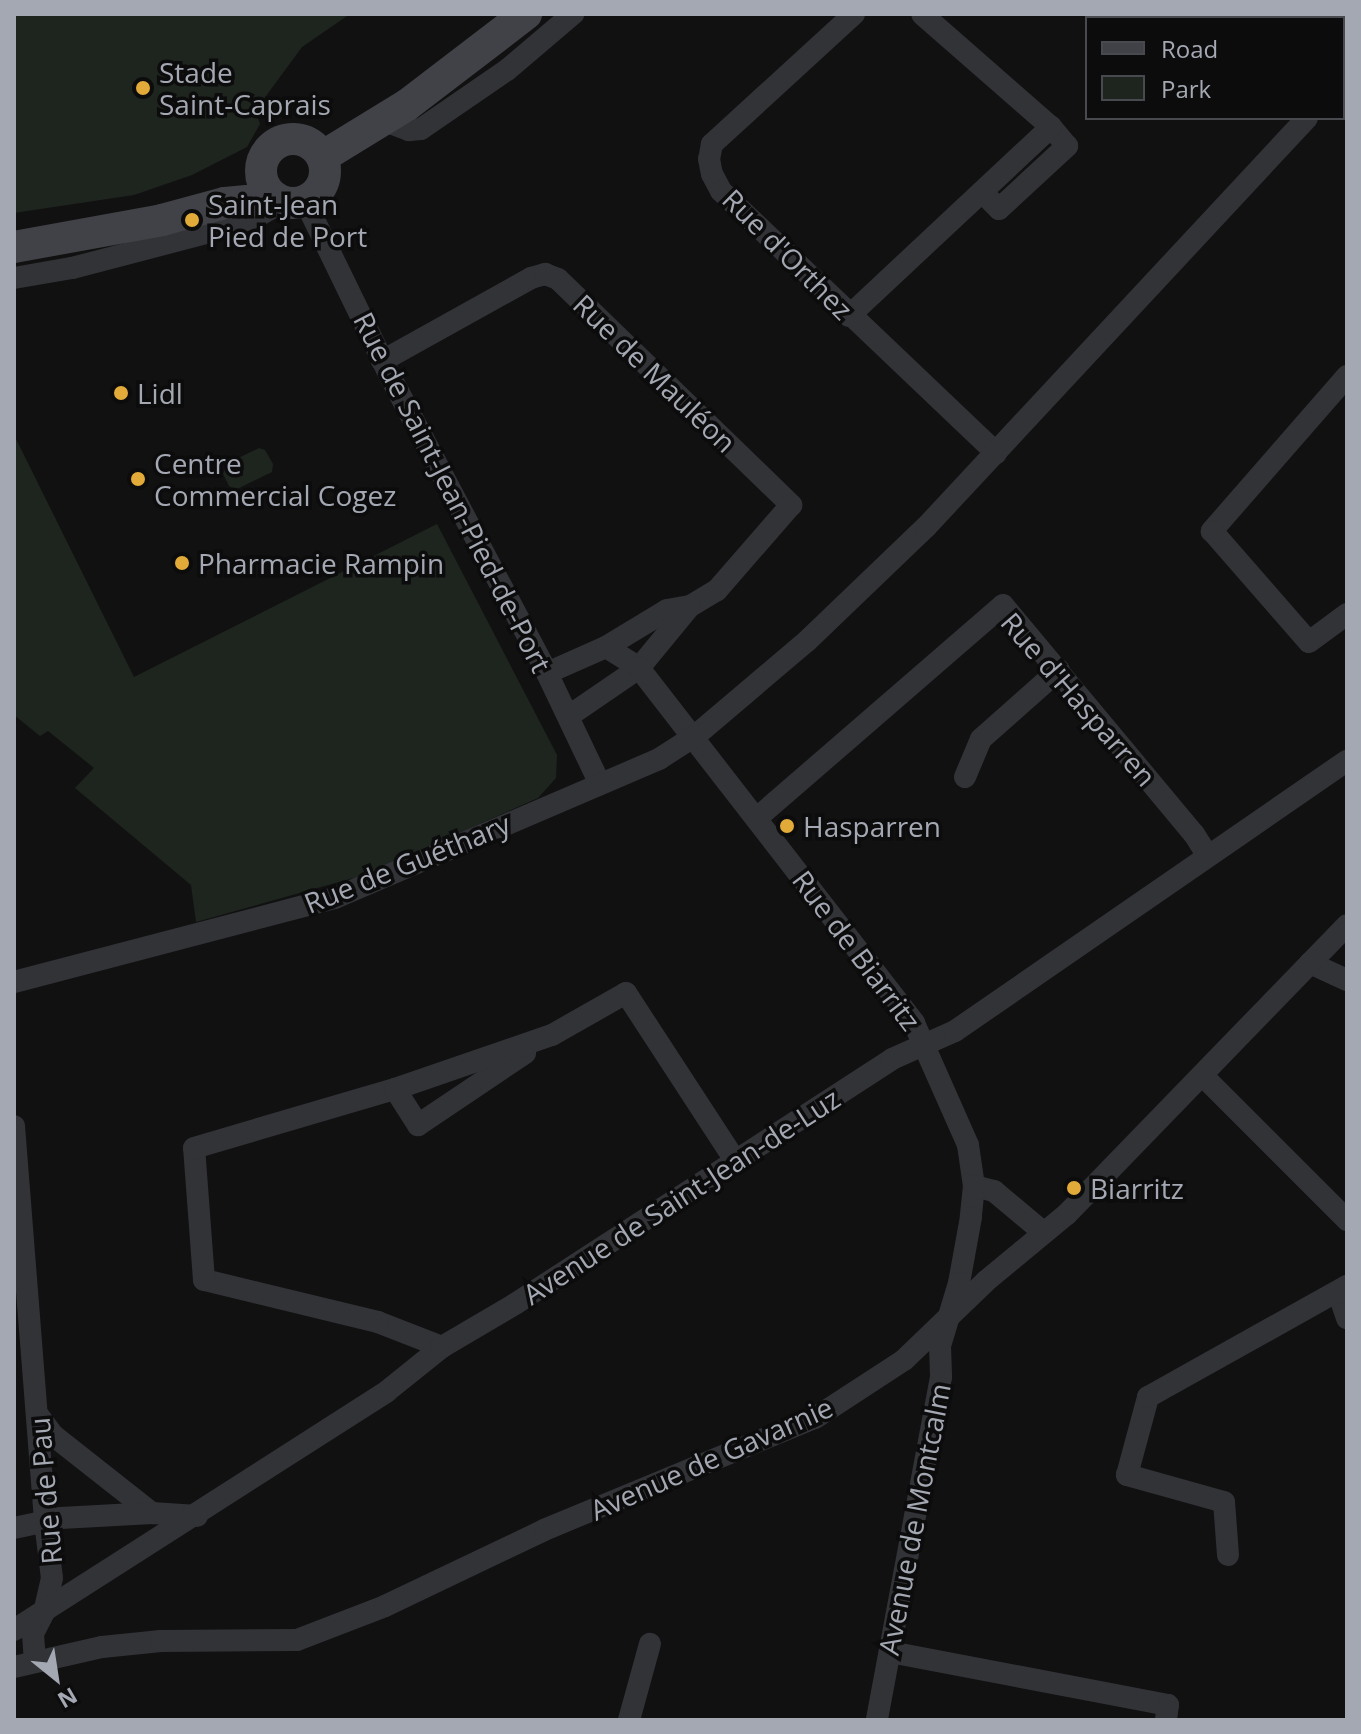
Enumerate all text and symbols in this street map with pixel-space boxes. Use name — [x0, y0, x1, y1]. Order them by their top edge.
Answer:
legend — [1085, 16, 1345, 120]
text: Road — [1161, 32, 1218, 65]
place label: Stade Saint-Caprais — [159, 55, 331, 121]
text: Park — [1161, 72, 1211, 105]
marker: Stade Saint-Caprais — [134, 79, 152, 97]
street label: Rue d'Orthez — [716, 182, 860, 326]
place label: Saint-Jean Pied de Port — [208, 187, 367, 253]
marker: Saint-Jean Pied de Port — [183, 211, 201, 229]
street label: Rue de Mauléon — [567, 287, 743, 459]
street label: Rue de Saint-Jean-Pied-de-Port — [347, 306, 559, 678]
place label: Lidl — [137, 376, 183, 410]
marker: Lidl — [112, 384, 130, 402]
place label: Centre Commercial Cogez — [154, 446, 396, 512]
marker: Centre Commercial Cogez — [129, 470, 147, 488]
place label: Pharmacie Rampin — [198, 546, 444, 580]
marker: Pharmacie Rampin — [173, 554, 191, 572]
street label: Rue d'Hasparren — [995, 605, 1163, 793]
street label: Rue de Guéthary — [299, 806, 515, 920]
place label: Hasparren — [803, 809, 941, 843]
marker: Hasparren — [778, 817, 796, 835]
street label: Rue de Biarritz — [786, 863, 928, 1037]
street label: Avenue de Saint-Jean-de-Luz — [516, 1081, 846, 1311]
place label: Biarritz — [1090, 1171, 1184, 1205]
marker: Biarritz — [1065, 1179, 1083, 1197]
street label: Avenue de Montcalm — [871, 1380, 957, 1658]
street label: Avenue de Gavarnie — [585, 1389, 837, 1527]
street label: Rue de Pau — [22, 1416, 68, 1566]
north arrow — [16, 1638, 96, 1718]
text: N — [53, 1681, 83, 1716]

